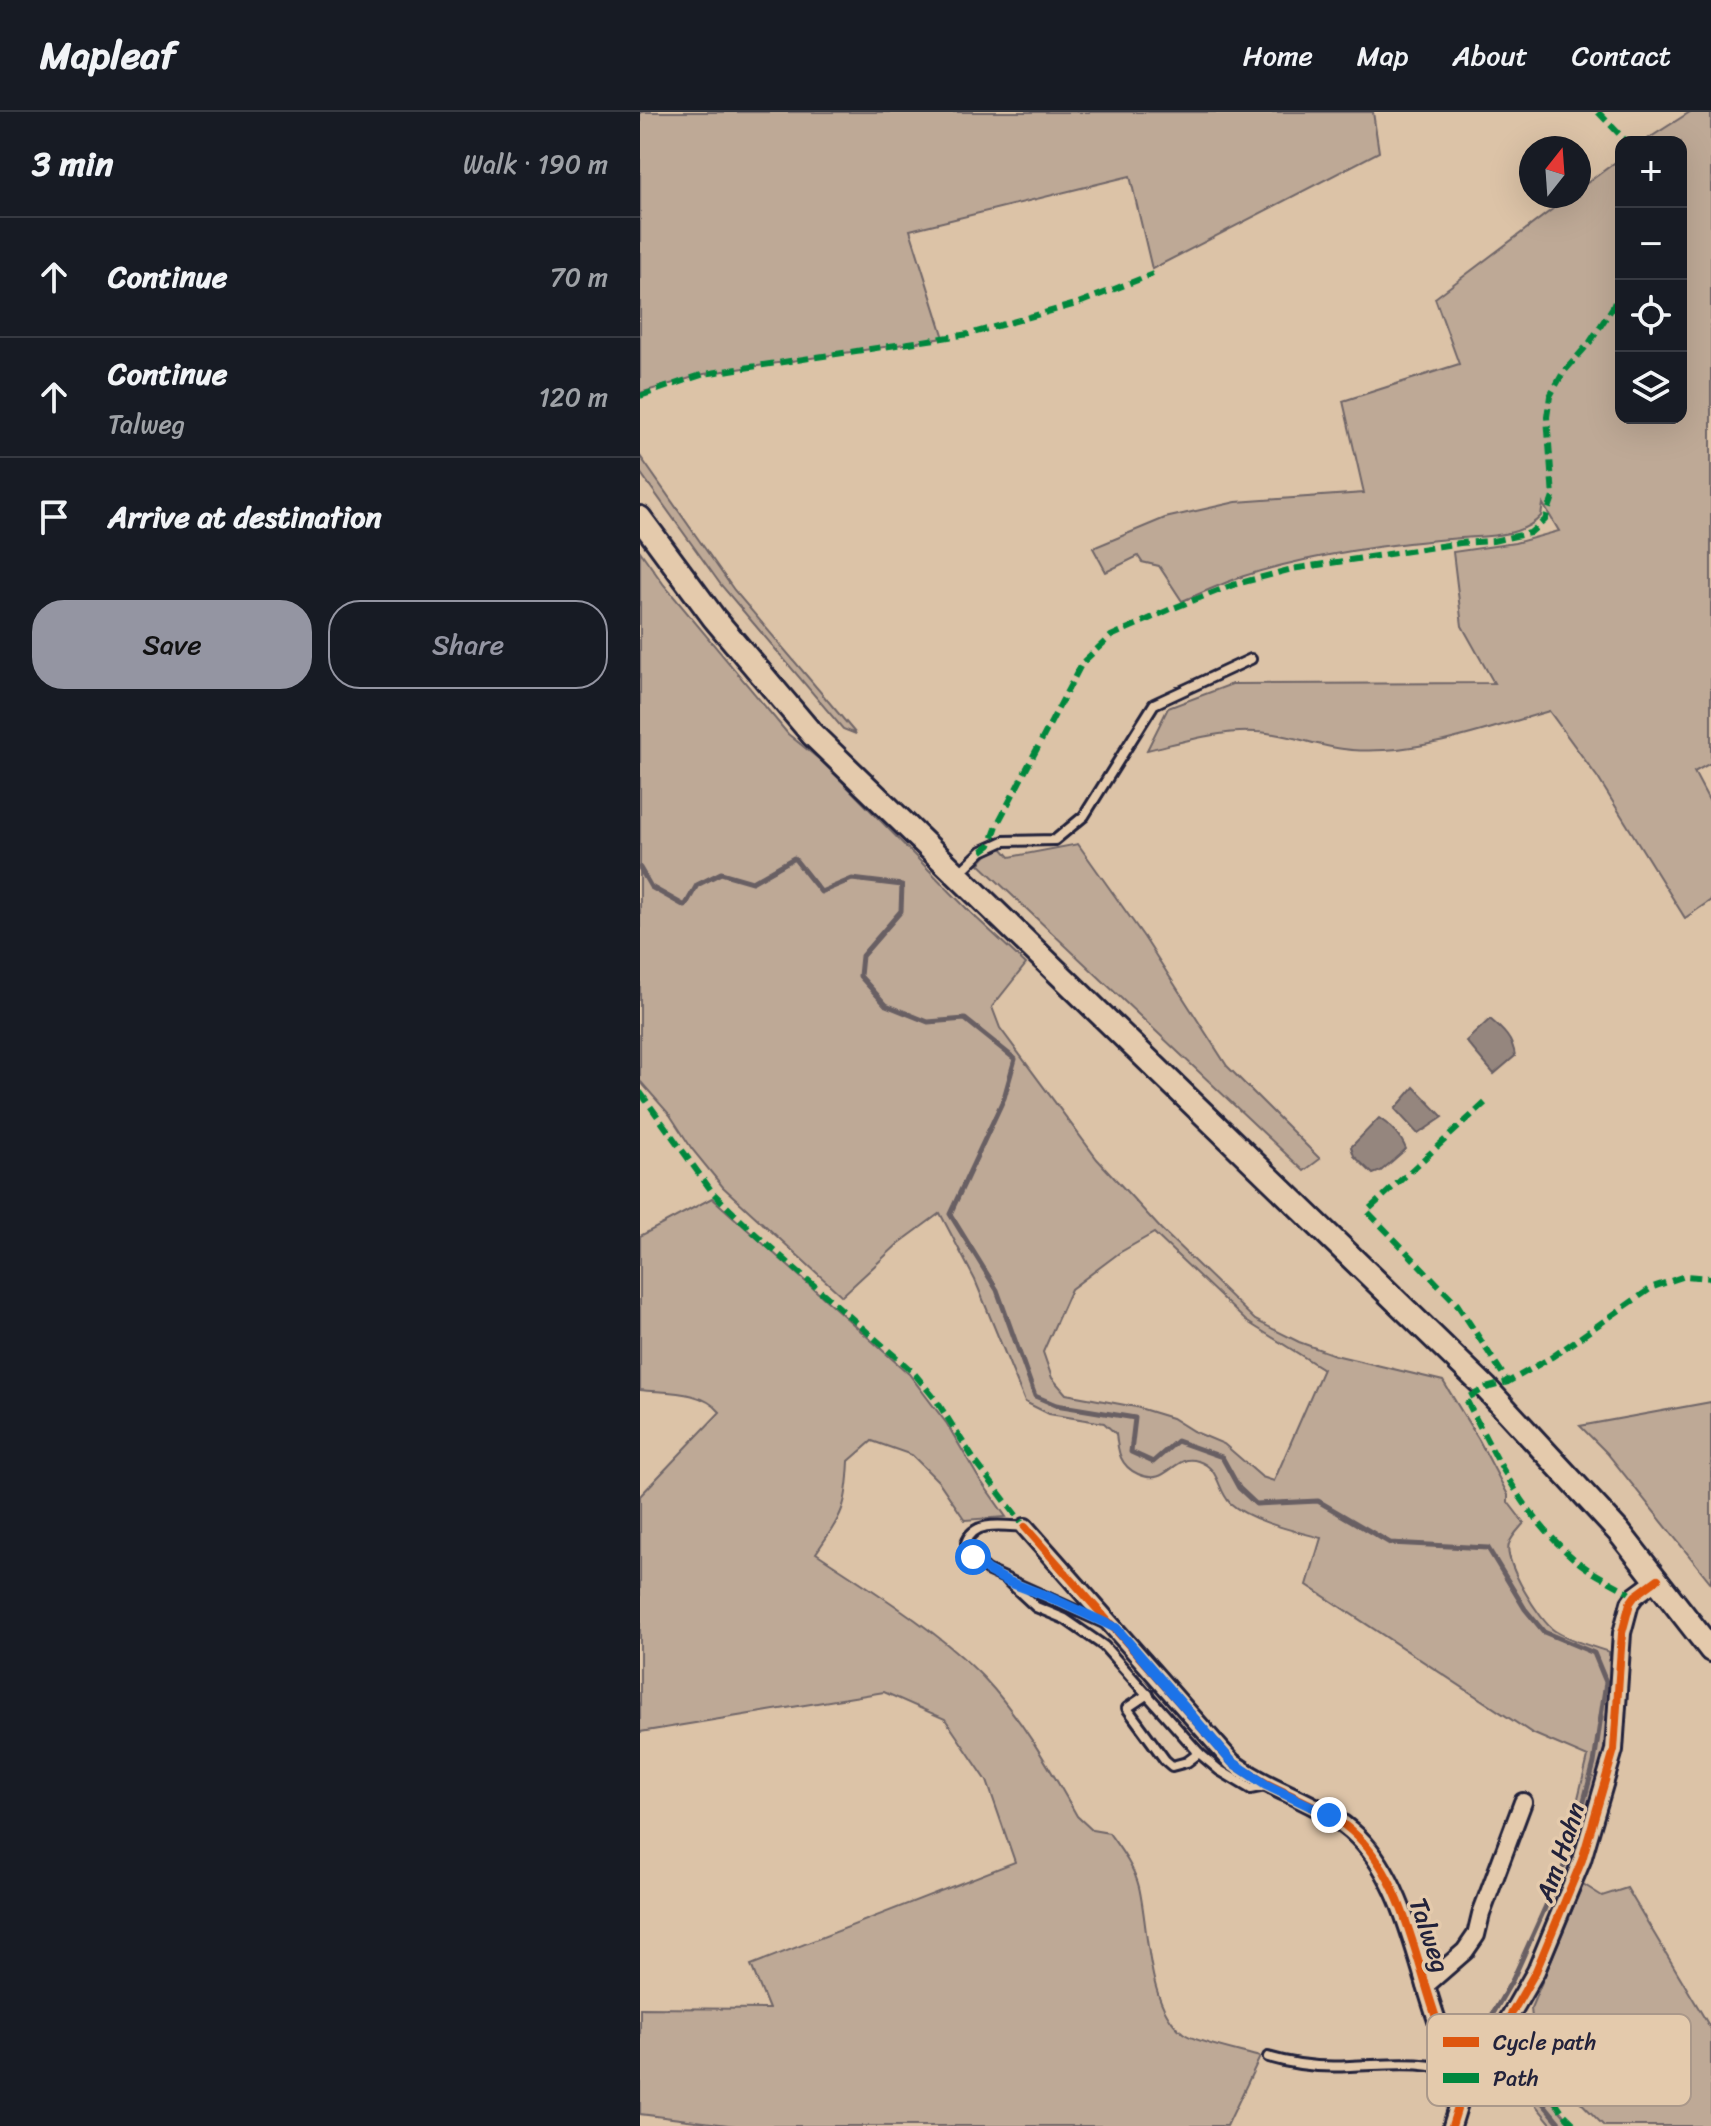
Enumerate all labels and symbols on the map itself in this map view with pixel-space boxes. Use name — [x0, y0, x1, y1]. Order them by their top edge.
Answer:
north arrow — [1519, 136, 1591, 208]
route start — [955, 1539, 991, 1575]
street label: Am Hahn — [1521, 1796, 1599, 1909]
route end — [1311, 1797, 1347, 1833]
street label: Talweg — [1396, 1891, 1464, 1979]
legend — [1427, 2014, 1691, 2106]
text: Cycle path — [1493, 2023, 1596, 2062]
text: Path — [1493, 2059, 1539, 2098]

